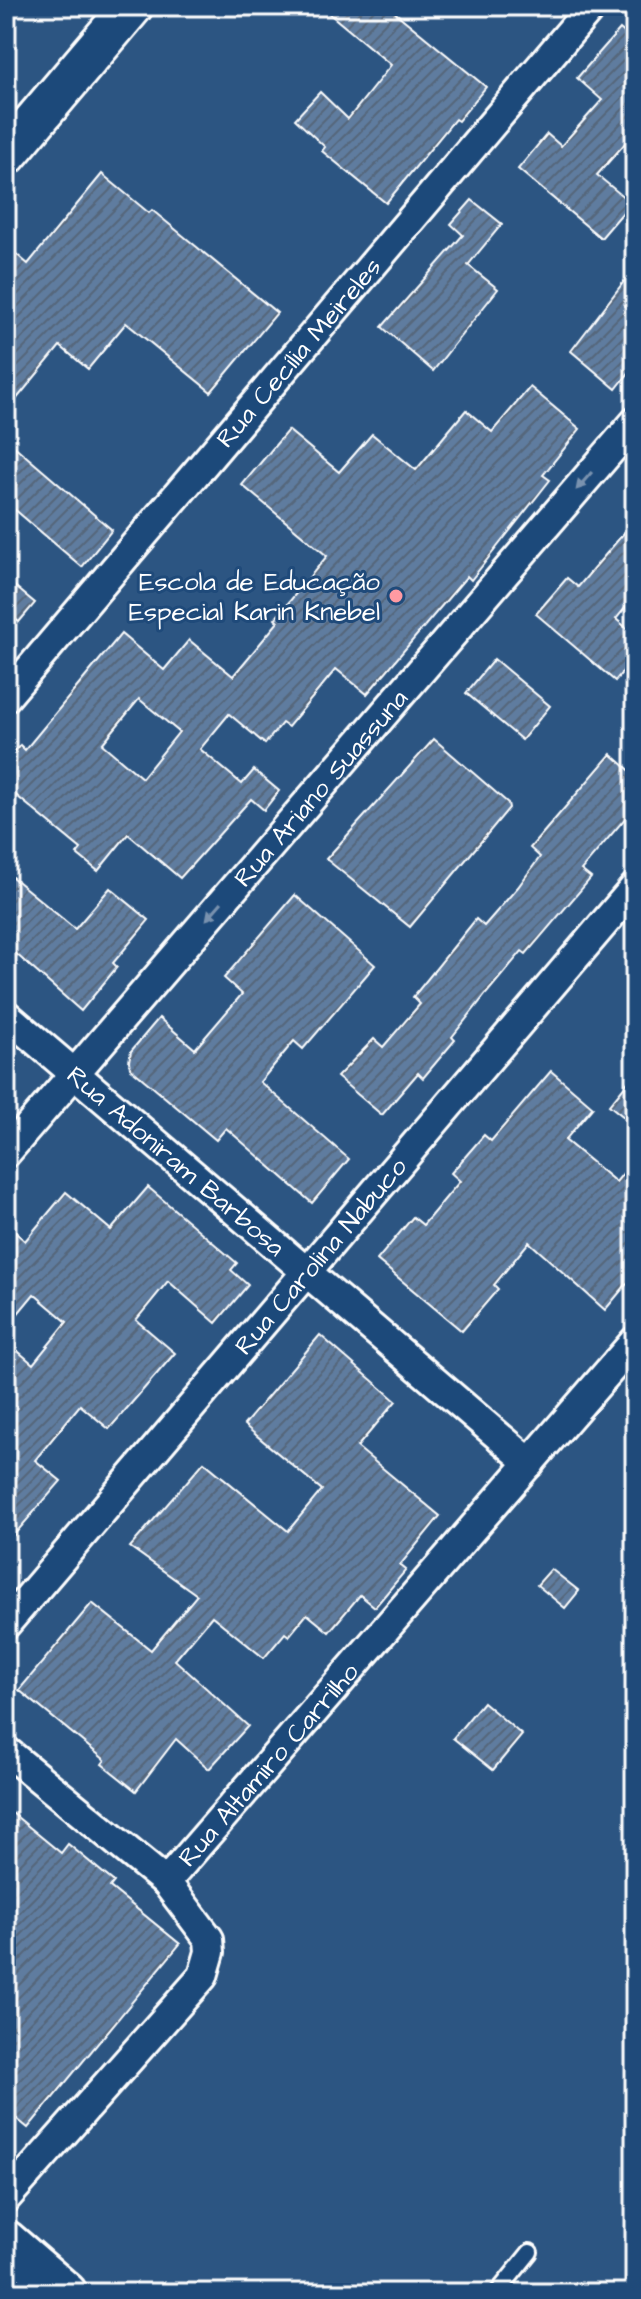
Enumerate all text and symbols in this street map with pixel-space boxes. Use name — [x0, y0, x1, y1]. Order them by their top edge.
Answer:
street label: Rua Cecília Meireles — [208, 250, 390, 456]
one-way arrow — [576, 470, 593, 490]
place label: Escola de Educação Especial Karin Knebel — [129, 564, 380, 630]
marker: Escola de Educação Especial Karin Knebel — [387, 587, 405, 605]
street label: Rua Ariano Suassuna — [226, 682, 416, 895]
one-way arrow — [206, 901, 223, 921]
street label: Rua Adoniram Barbosa — [59, 1058, 293, 1265]
street label: Rua Carolina Nabuco — [226, 1150, 416, 1363]
street label: Rua Altamiro Carrilho — [170, 1655, 368, 1875]

